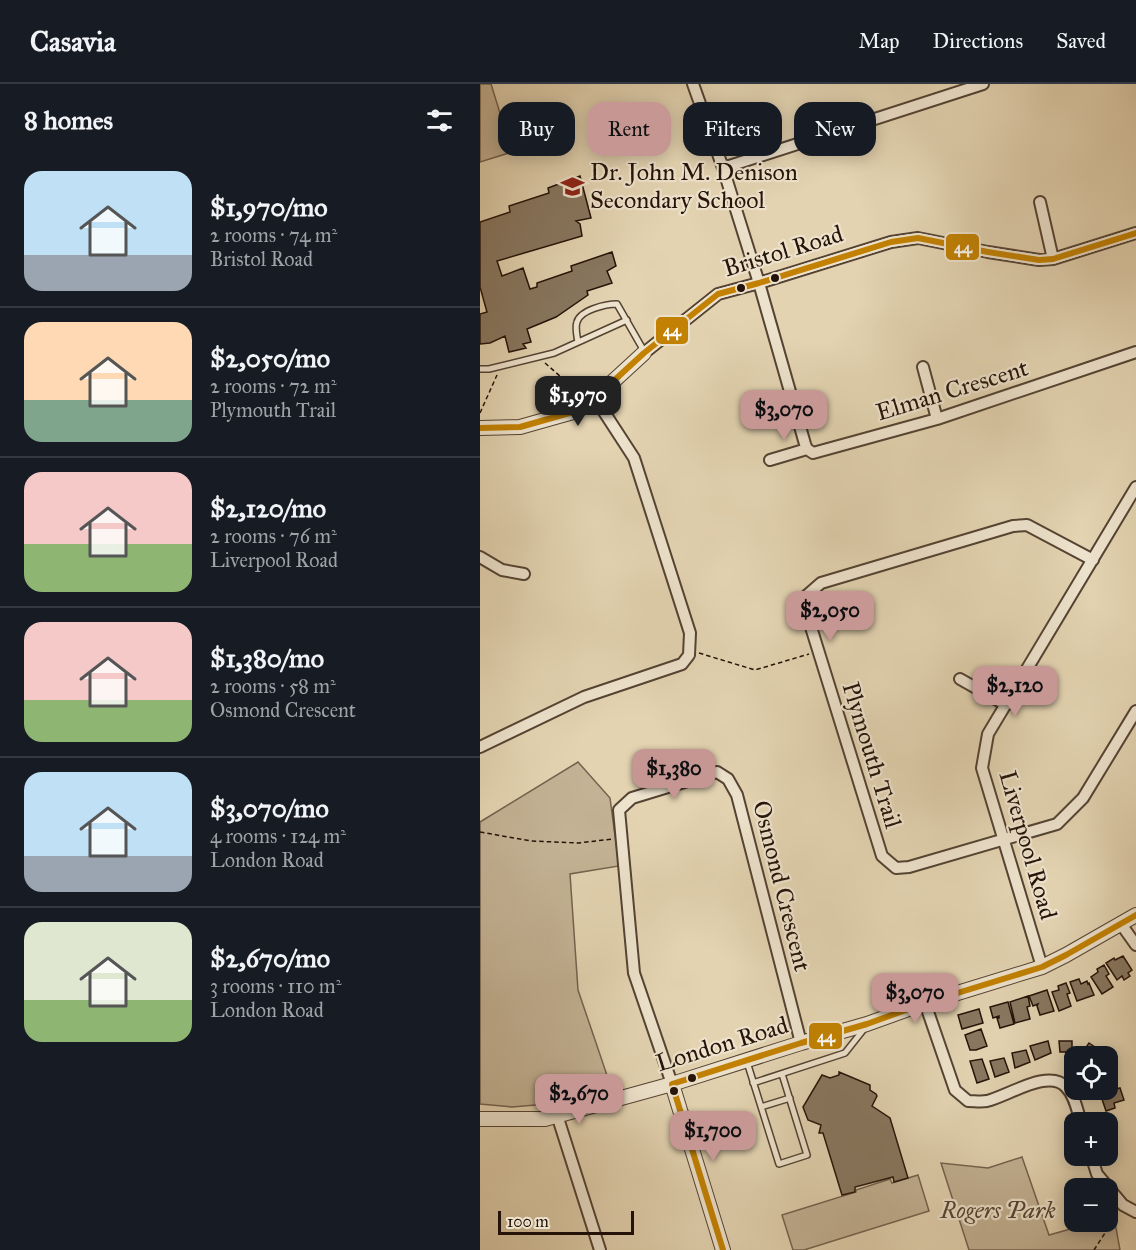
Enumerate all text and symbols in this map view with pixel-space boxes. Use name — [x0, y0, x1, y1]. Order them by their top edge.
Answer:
text: Casavia — [30, 24, 116, 59]
text: Map — [859, 28, 900, 54]
text: Directions — [933, 28, 1023, 54]
text: Saved — [1056, 28, 1106, 54]
chip: Buy — [498, 102, 575, 156]
chip: Rent — [587, 102, 671, 156]
chip: Filters — [683, 102, 782, 156]
chip: New — [794, 102, 876, 156]
text: 8 homes — [24, 104, 113, 136]
icon: filters — [423, 104, 456, 137]
place label: Dr. John M. Denison Secondary School — [590, 157, 798, 215]
school or university icon: Dr. John M. Denison Secondary School — [559, 173, 585, 199]
text: $1,970/mo — [210, 191, 327, 223]
icon: home — [72, 195, 144, 267]
street label: Bristol Road — [720, 219, 846, 283]
text: 2 rooms · 74 m² — [210, 223, 337, 247]
line badge: 44 — [945, 233, 980, 261]
text: 44 — [954, 238, 973, 258]
text: Bristol Road — [210, 247, 313, 271]
unlabelled marker — [769, 272, 781, 284]
unlabelled marker — [735, 282, 747, 294]
line badge: 44 — [655, 316, 689, 345]
text: 44 — [663, 321, 682, 341]
text: $2,050/mo — [210, 342, 330, 374]
icon: home — [72, 346, 144, 418]
street label: Elman Crescent — [872, 352, 1032, 427]
text: 2 rooms · 72 m² — [210, 374, 337, 398]
pin: $1,970 — [529, 376, 627, 427]
text: $1,970 — [549, 383, 607, 407]
pin: $3,070 — [735, 390, 833, 441]
text: $3,070 — [754, 397, 814, 421]
text: Plymouth Trail — [210, 398, 336, 422]
text: $2,120/mo — [210, 492, 326, 524]
icon: home — [72, 496, 144, 568]
text: 2 rooms · 76 m² — [210, 524, 337, 548]
text: Liverpool Road — [210, 548, 338, 572]
pin: $2,050 — [781, 591, 879, 642]
text: $2,050 — [800, 598, 860, 622]
text: $1,380/mo — [210, 642, 324, 674]
icon: home — [72, 646, 144, 718]
pin: $2,120 — [966, 666, 1064, 717]
text: $2,120 — [987, 673, 1043, 697]
text: 2 rooms · 58 m² — [210, 674, 336, 698]
street label: Plymouth Trail — [836, 678, 909, 832]
text: Osmond Crescent — [210, 698, 356, 722]
pin: $1,380 — [625, 749, 723, 800]
text: $1,380 — [646, 756, 702, 780]
street label: Liverpool Road — [992, 767, 1064, 923]
text: $3,070/mo — [210, 792, 329, 824]
icon: home — [72, 796, 144, 868]
street label: Osmond Crescent — [746, 797, 818, 975]
text: 4 rooms · 124 m² — [210, 824, 346, 848]
text: London Road — [210, 848, 324, 872]
text: $2,670/mo — [210, 942, 330, 974]
icon: home — [72, 946, 144, 1018]
pin: $3,070 — [866, 973, 964, 1024]
text: 3 rooms · 110 m² — [210, 974, 341, 998]
text: $3,070 — [885, 980, 945, 1004]
text: London Road — [210, 998, 324, 1022]
street label: London Road — [652, 1010, 792, 1078]
line badge: 44 — [808, 1022, 843, 1050]
text: 44 — [817, 1027, 836, 1047]
map controls — [1064, 1046, 1118, 1232]
button: locate — [1064, 1046, 1118, 1100]
unlabelled marker — [686, 1072, 698, 1084]
pin: $2,670 — [530, 1074, 628, 1125]
text: $2,670 — [549, 1081, 609, 1105]
unlabelled marker — [668, 1085, 680, 1097]
pin: $1,700 — [664, 1111, 762, 1162]
button: + — [1064, 1112, 1118, 1166]
text: $1,700 — [684, 1118, 742, 1142]
button: − — [1064, 1178, 1118, 1232]
park label: Rogers Park — [939, 1195, 1056, 1225]
scale bar — [498, 1208, 634, 1236]
text: 100 m — [507, 1212, 549, 1231]

